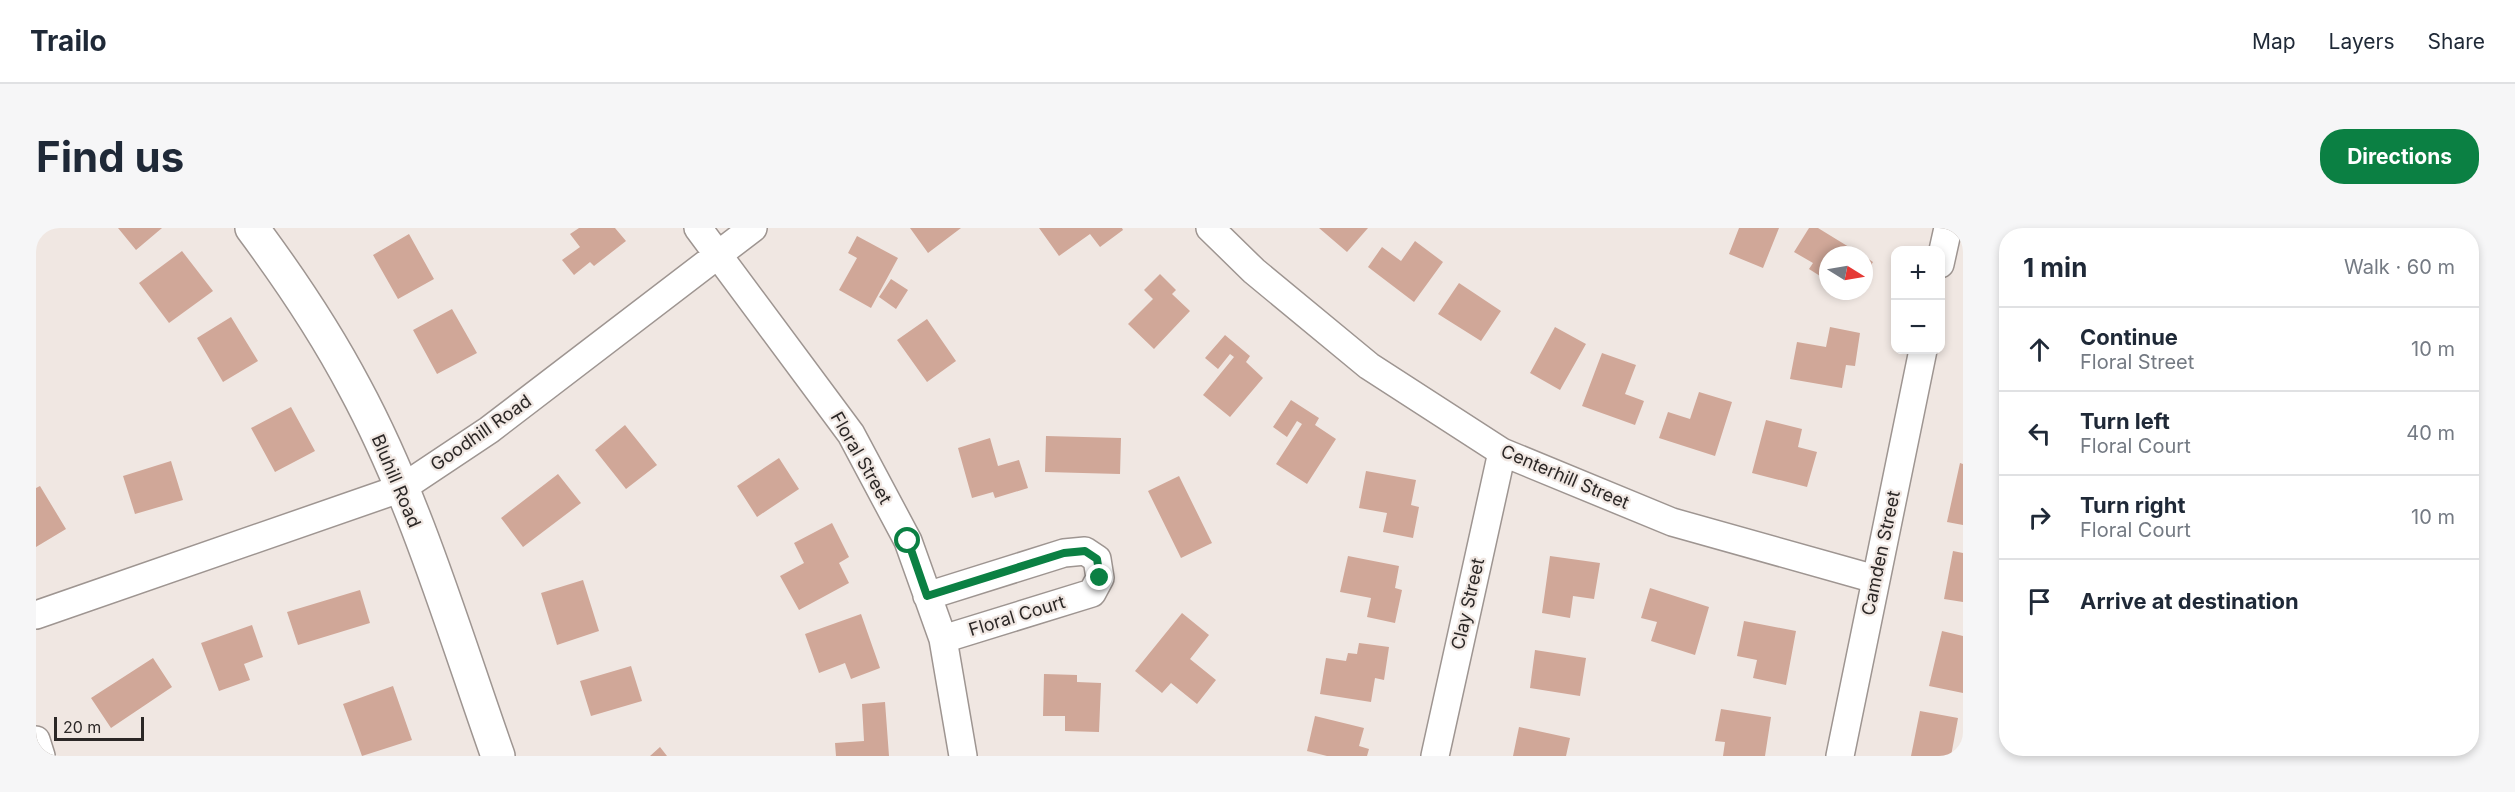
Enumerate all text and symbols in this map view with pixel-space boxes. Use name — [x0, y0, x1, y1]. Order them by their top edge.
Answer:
text: Trailo — [30, 24, 107, 58]
text: Map — [2252, 29, 2296, 54]
text: Layers — [2329, 29, 2395, 54]
text: Share — [2428, 29, 2485, 54]
button: Directions — [2320, 129, 2479, 184]
text: Find us — [36, 131, 184, 182]
north arrow — [1819, 246, 1873, 300]
map controls — [1891, 246, 1945, 354]
button: + — [1891, 246, 1945, 300]
text: 1 min — [2023, 252, 2087, 283]
text: Walk · 60 m — [2344, 255, 2455, 279]
button: − — [1891, 300, 1945, 354]
text: Continue — [2080, 324, 2178, 350]
icon: ahead — [2023, 333, 2056, 366]
text: 10 m — [2411, 337, 2455, 361]
text: Floral Street — [2080, 350, 2194, 374]
street label: Goodhill Road — [426, 390, 535, 475]
street label: Floral Street — [827, 408, 896, 508]
text: Turn left — [2080, 408, 2170, 434]
icon: left — [2023, 417, 2056, 450]
text: 40 m — [2406, 421, 2455, 445]
street label: Bluhill Road — [367, 431, 425, 530]
text: Floral Court — [2080, 434, 2191, 458]
street label: Centerhill Street — [1498, 440, 1633, 513]
street label: Camden Street — [1857, 488, 1904, 617]
text: Turn right — [2080, 492, 2186, 518]
icon: right — [2023, 501, 2056, 534]
text: 10 m — [2411, 505, 2455, 529]
text: Floral Court — [2080, 518, 2191, 542]
route start — [894, 527, 920, 553]
street label: Clay Street — [1447, 556, 1488, 652]
route end — [1086, 564, 1112, 590]
icon: arrive — [2023, 585, 2056, 618]
text: Arrive at destination — [2080, 588, 2299, 614]
street label: Floral Court — [966, 591, 1068, 640]
scale bar — [54, 714, 144, 742]
text: 20 m — [63, 717, 101, 737]

